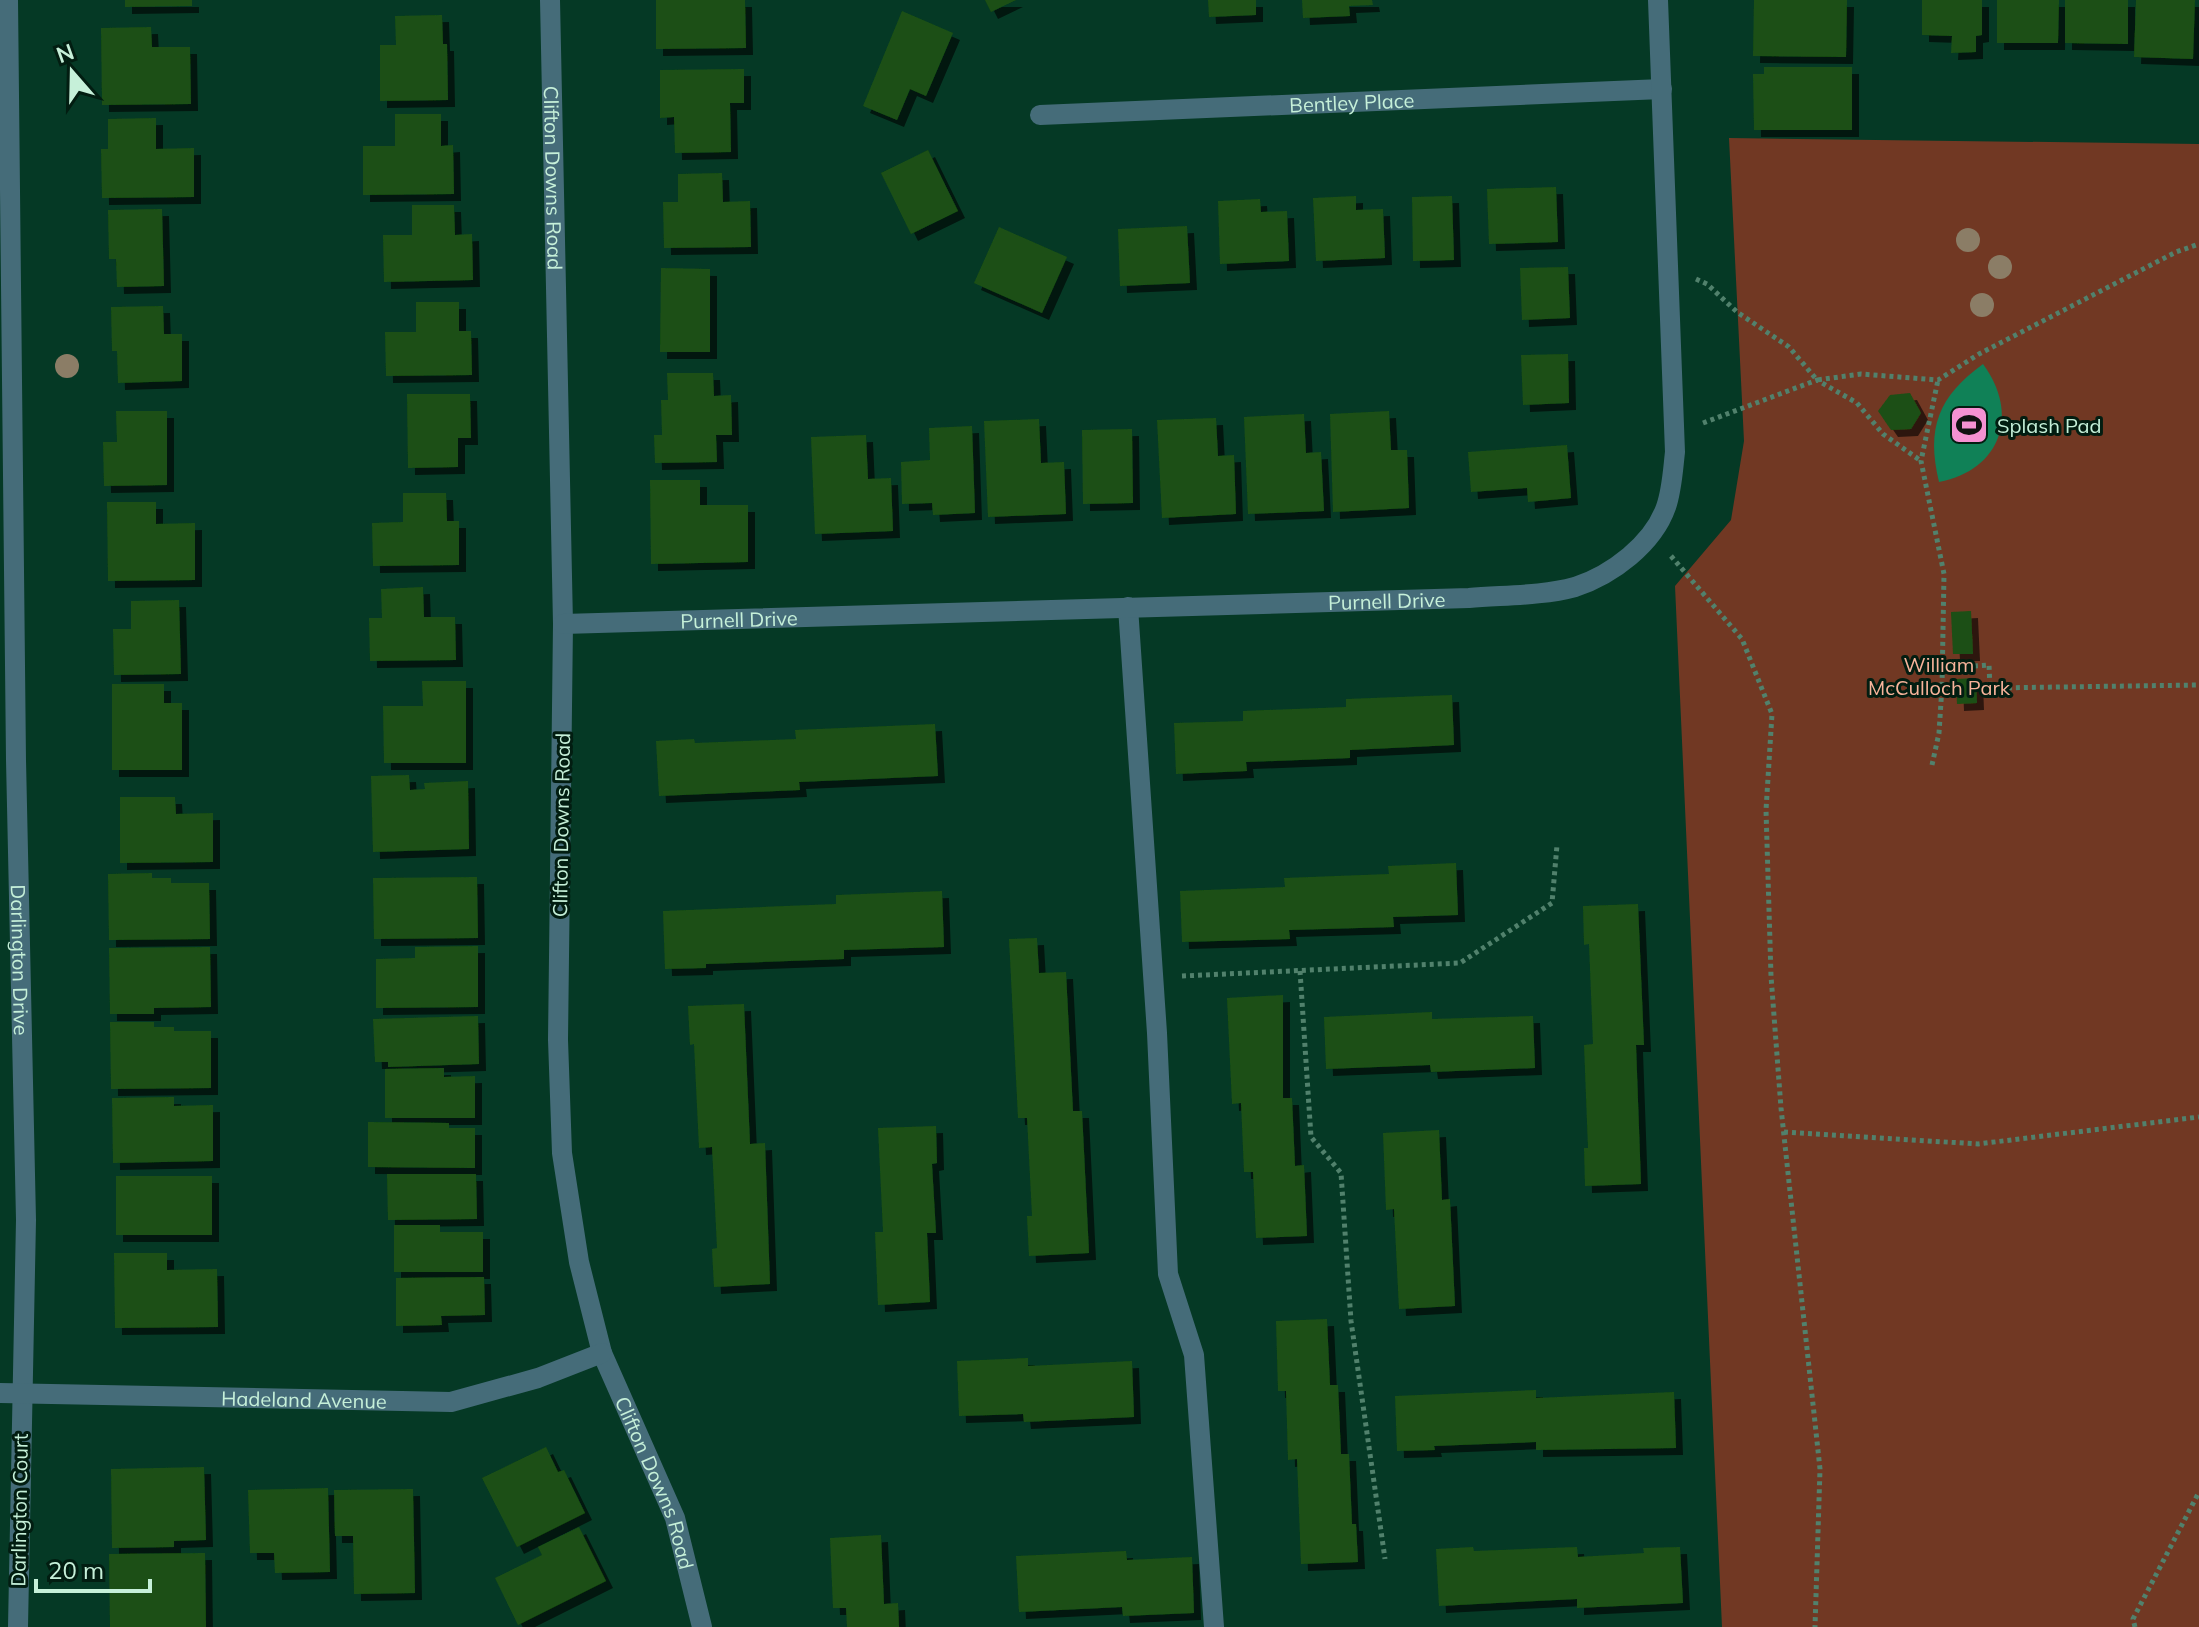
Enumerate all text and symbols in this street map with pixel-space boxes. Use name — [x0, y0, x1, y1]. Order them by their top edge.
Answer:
north arrow — [32, 32, 112, 112]
text: N — [53, 37, 78, 69]
street label: Clifton Downs Road — [539, 86, 568, 270]
street label: Bentley Place — [1289, 87, 1415, 117]
sports icon: Splash Pad — [1948, 404, 1990, 446]
place label: Splash Pad — [1997, 413, 2102, 438]
street label: Purnell Drive — [1328, 586, 1446, 615]
street label: Purnell Drive — [680, 605, 798, 633]
park label: William McCulloch Park — [1868, 652, 2011, 700]
street label: Clifton Downs Road — [547, 733, 575, 917]
street label: Darlington Drive — [6, 884, 34, 1036]
street label: Hadeland Avenue — [221, 1385, 387, 1413]
street label: Clifton Downs Road — [610, 1392, 700, 1572]
street label: Darlington Court — [5, 1433, 33, 1587]
scale bar — [36, 1543, 150, 1593]
text: 20 m — [48, 1555, 104, 1585]

